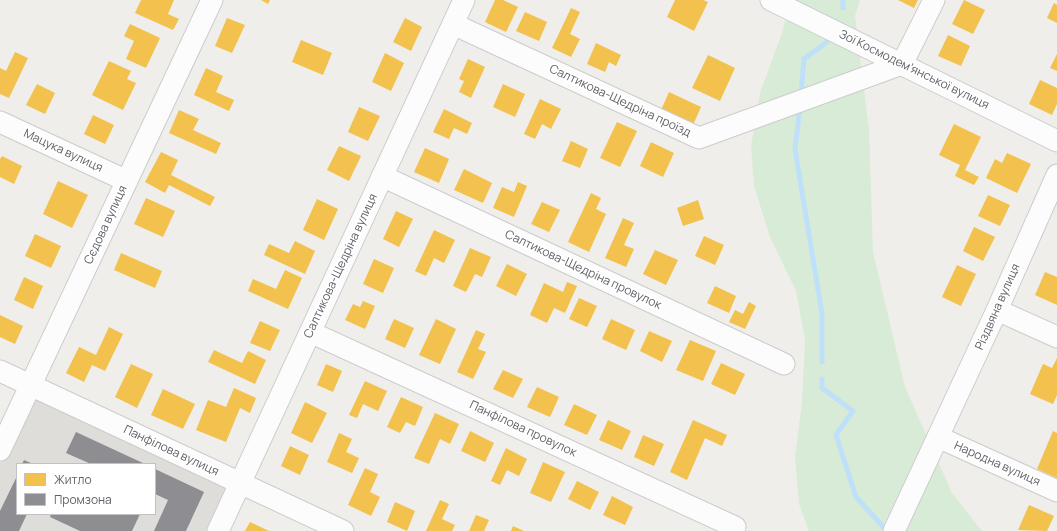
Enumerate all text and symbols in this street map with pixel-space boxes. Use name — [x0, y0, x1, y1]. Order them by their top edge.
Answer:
street label: Зої Космодем’янської вулиця — [837, 27, 991, 113]
street label: Салтикова-Щедріна проїзд — [547, 62, 693, 140]
street label: Мацука вулиця — [21, 126, 105, 176]
street label: Сєдова вулиця — [81, 183, 131, 267]
street label: Салтикова-Щедріна вулиця — [301, 191, 381, 341]
street label: Салтикова-Щедріна провулок — [502, 227, 664, 313]
street label: Різдвяна вулиця — [973, 262, 1023, 352]
street label: Панфілова провулок — [467, 398, 579, 460]
street label: Панфілова вулиця — [121, 423, 221, 479]
street label: Народна вулиця — [952, 439, 1042, 489]
legend — [16, 463, 156, 515]
text: Житло — [54, 471, 91, 488]
text: Промзона — [54, 491, 112, 508]

